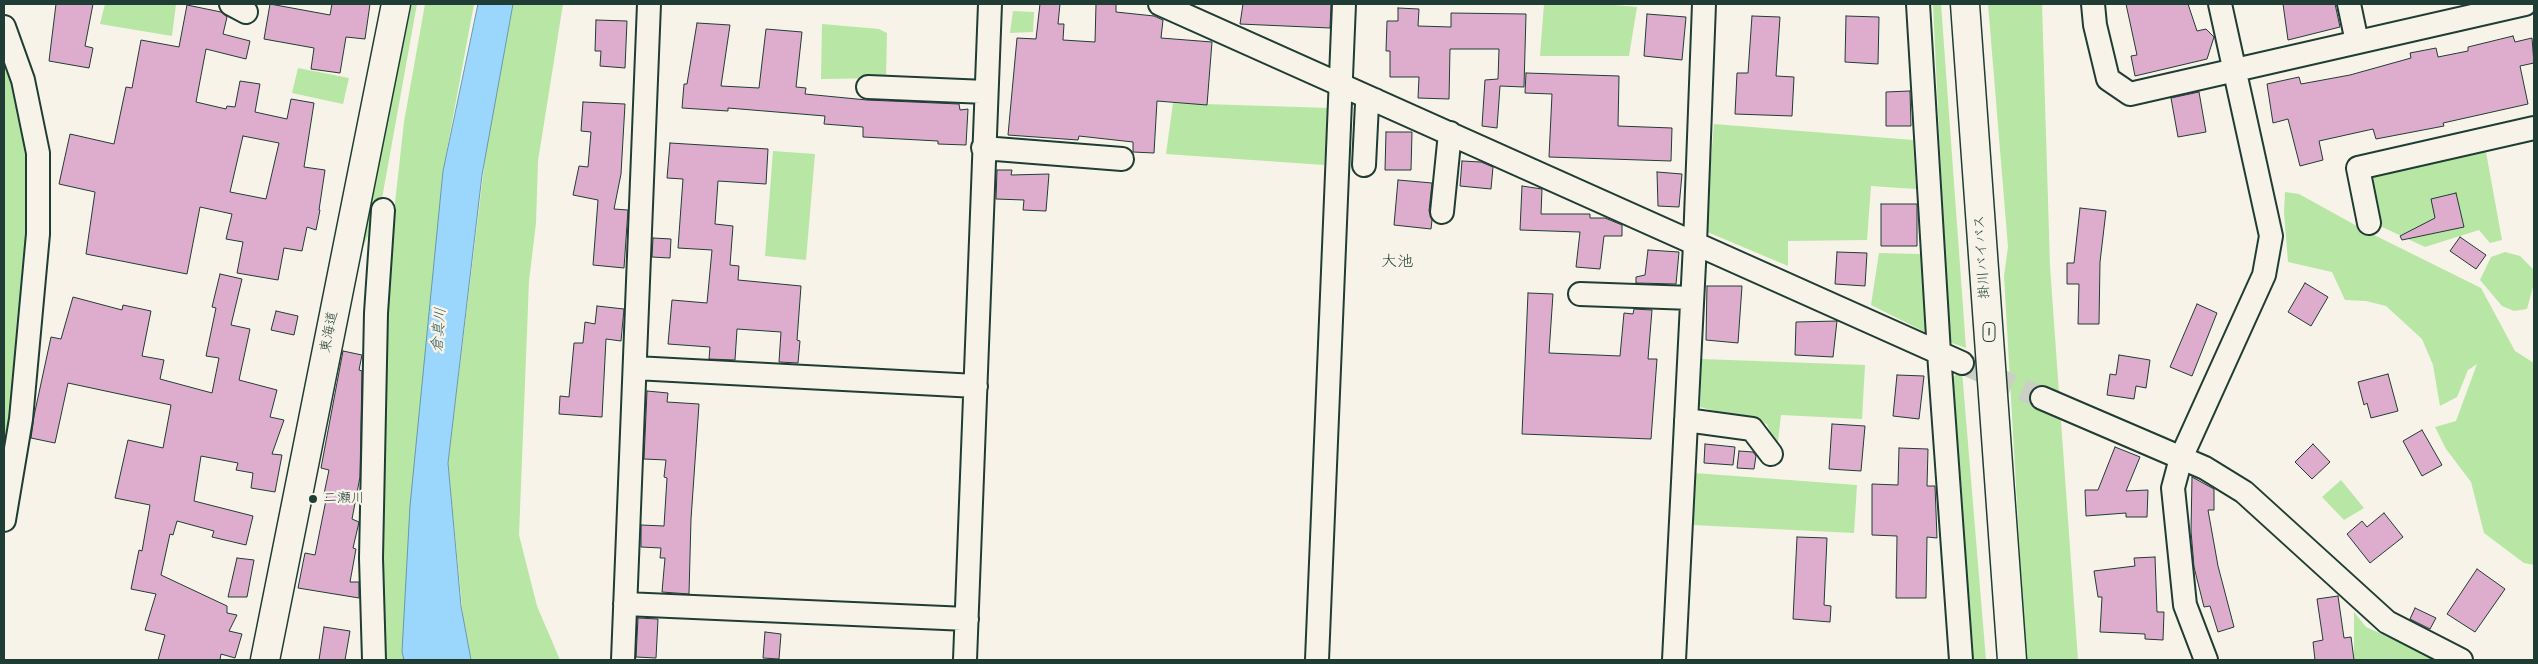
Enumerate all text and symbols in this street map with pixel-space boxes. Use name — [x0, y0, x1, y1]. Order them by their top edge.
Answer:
street label: 掛川バイパス — [1972, 215, 1994, 299]
district label: 大池 — [1381, 253, 1413, 273]
water label: 倉真川 — [429, 307, 451, 353]
street label: 東海道 — [318, 310, 342, 354]
road number: 1 — [1983, 322, 1995, 342]
place label: 二瀬川 — [323, 491, 365, 507]
marker: 二瀬川 — [307, 493, 319, 505]

